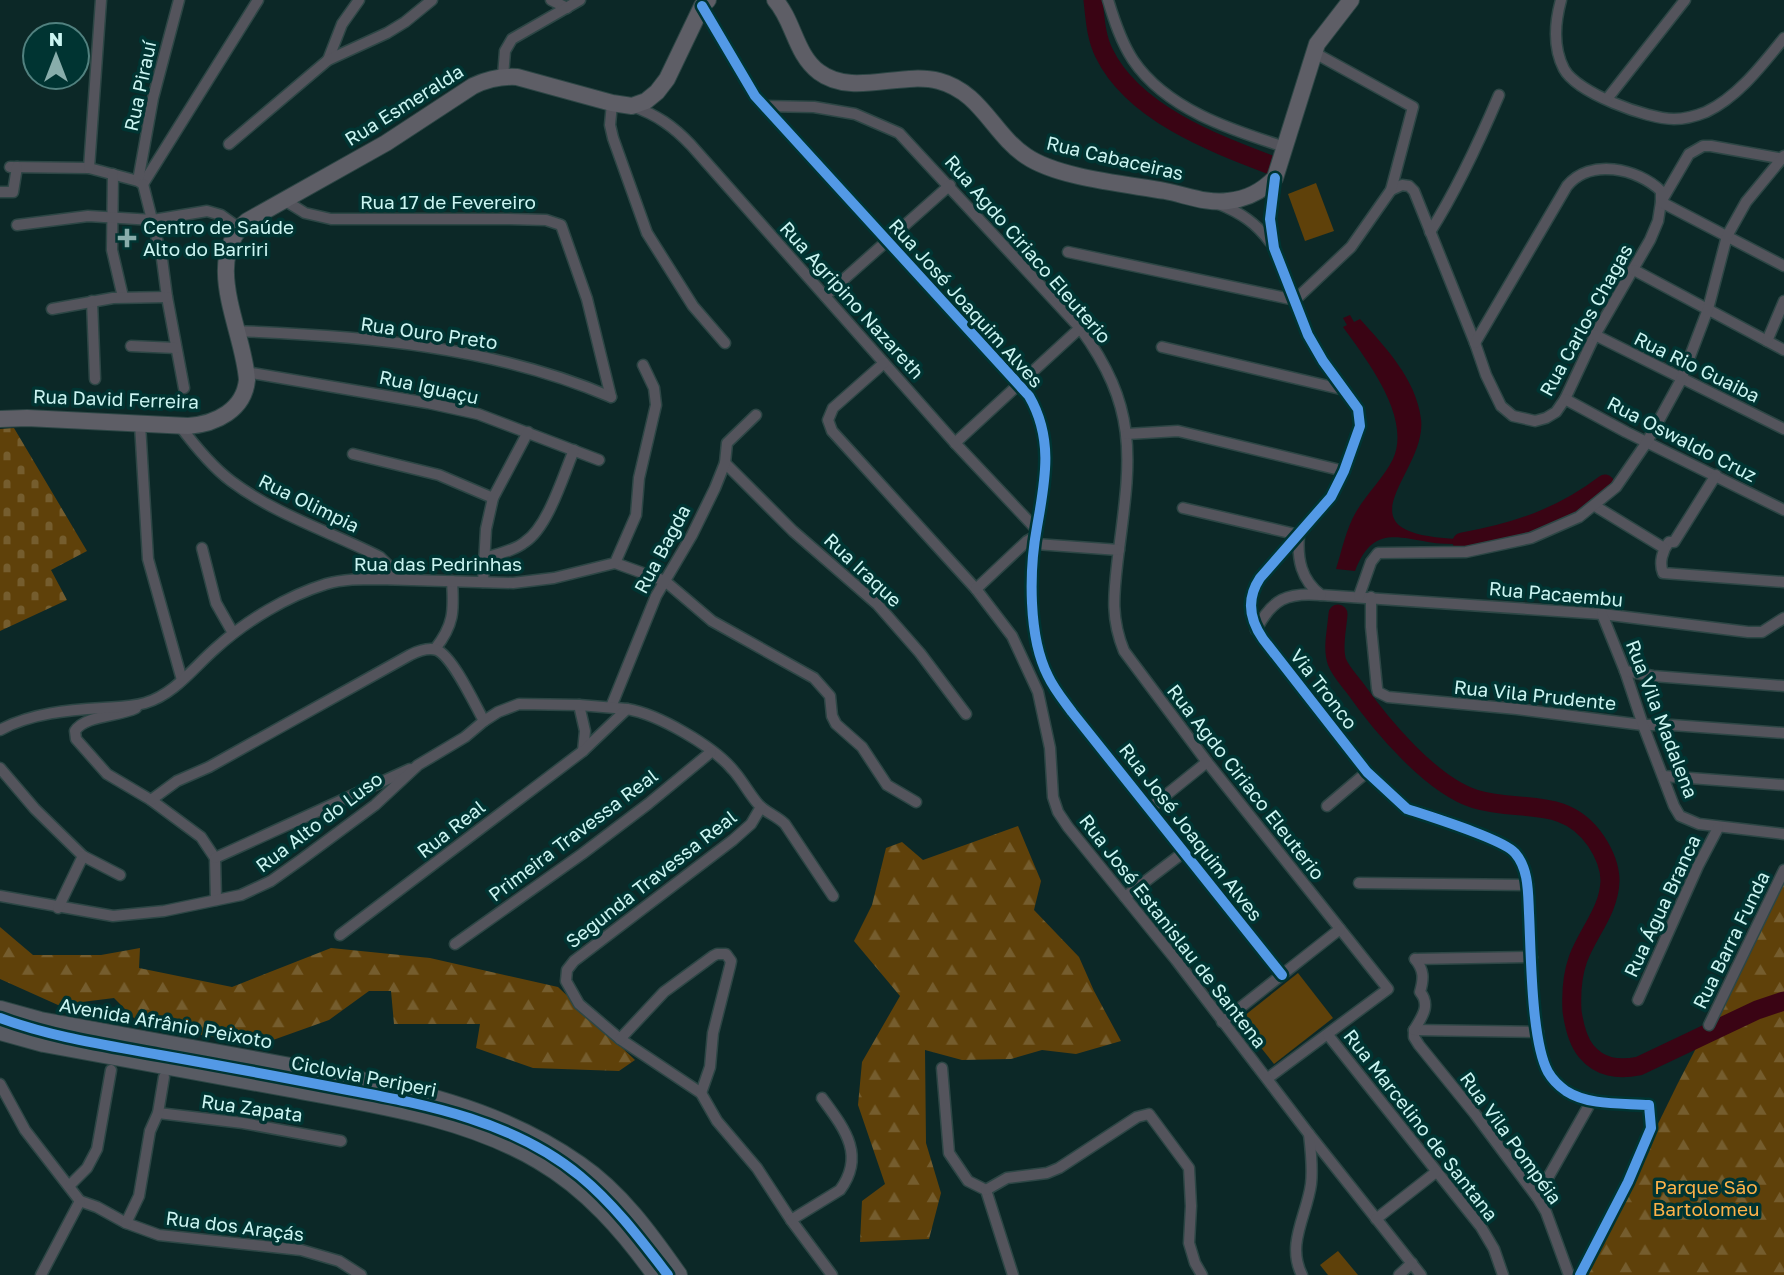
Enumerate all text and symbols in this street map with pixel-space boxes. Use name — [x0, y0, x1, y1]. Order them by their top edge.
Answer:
north arrow — [21, 21, 91, 91]
text: N — [49, 27, 63, 50]
street label: Rua Pirauí — [119, 37, 161, 133]
street label: Rua Esmeralda — [340, 59, 467, 150]
street label: Rua Cabaceiras — [1044, 131, 1186, 184]
street label: Rua Agdo Ciriaco Eleuterio — [940, 150, 1116, 347]
street label: Rua 17 de Fevereiro — [360, 190, 536, 213]
street label: Rua José Joaquim Alves — [884, 214, 1048, 392]
place label: Centro de Saúde Alto do Barriri — [143, 215, 294, 260]
street label: Rua Agripino Nazareth — [776, 216, 929, 383]
marker: Centro de Saúde Alto do Barriri — [117, 228, 137, 248]
street label: Rua Carlos Chagas — [1534, 240, 1637, 400]
street label: Rua Ouro Preto — [359, 312, 499, 354]
street label: Rua Rio Guaiba — [1631, 326, 1764, 407]
street label: Rua Iguaçu — [377, 365, 481, 408]
street label: Rua David Ferreira — [33, 384, 199, 413]
street label: Rua Oswaldo Cruz — [1604, 391, 1761, 486]
street label: Rua Olimpia — [255, 468, 363, 537]
street label: Rua Bagda — [629, 501, 695, 597]
street label: Rua Iraque — [820, 528, 907, 611]
street label: Rua das Pedrinhas — [354, 552, 522, 575]
street label: Rua Pacaembu — [1488, 576, 1624, 611]
street label: Rua Vila Madalena — [1622, 636, 1703, 801]
street label: Via Tronco — [1286, 644, 1363, 733]
street label: Rua Vila Prudente — [1453, 675, 1617, 714]
street label: Rua Agdo Ciriaco Eleuterio — [1163, 679, 1330, 884]
street label: Rua José Joaquim Alves — [1115, 738, 1268, 925]
street label: Primeira Travessa Real — [484, 764, 662, 906]
street label: Rua Alto do Luso — [251, 767, 387, 877]
street label: Rua Real — [412, 795, 489, 862]
street label: Segunda Travessa Real — [561, 805, 741, 952]
street label: Rua José Estanislau de Santena — [1075, 809, 1272, 1052]
street label: Rua Água Branca — [1619, 831, 1705, 981]
street label: Rua Barra Funda — [1687, 867, 1774, 1012]
street label: Avenida Afrânio Peixoto — [58, 992, 274, 1053]
street label: Rua Marcelino de Santana — [1339, 1024, 1503, 1225]
street label: Ciclovia Periperi — [290, 1050, 439, 1101]
street label: Rua Vila Pompéia — [1456, 1067, 1567, 1208]
street label: Rua Zapata — [200, 1089, 304, 1126]
park label: Parque São Bartolomeu — [1653, 1175, 1759, 1220]
street label: Rua dos Araçás — [165, 1206, 306, 1245]

